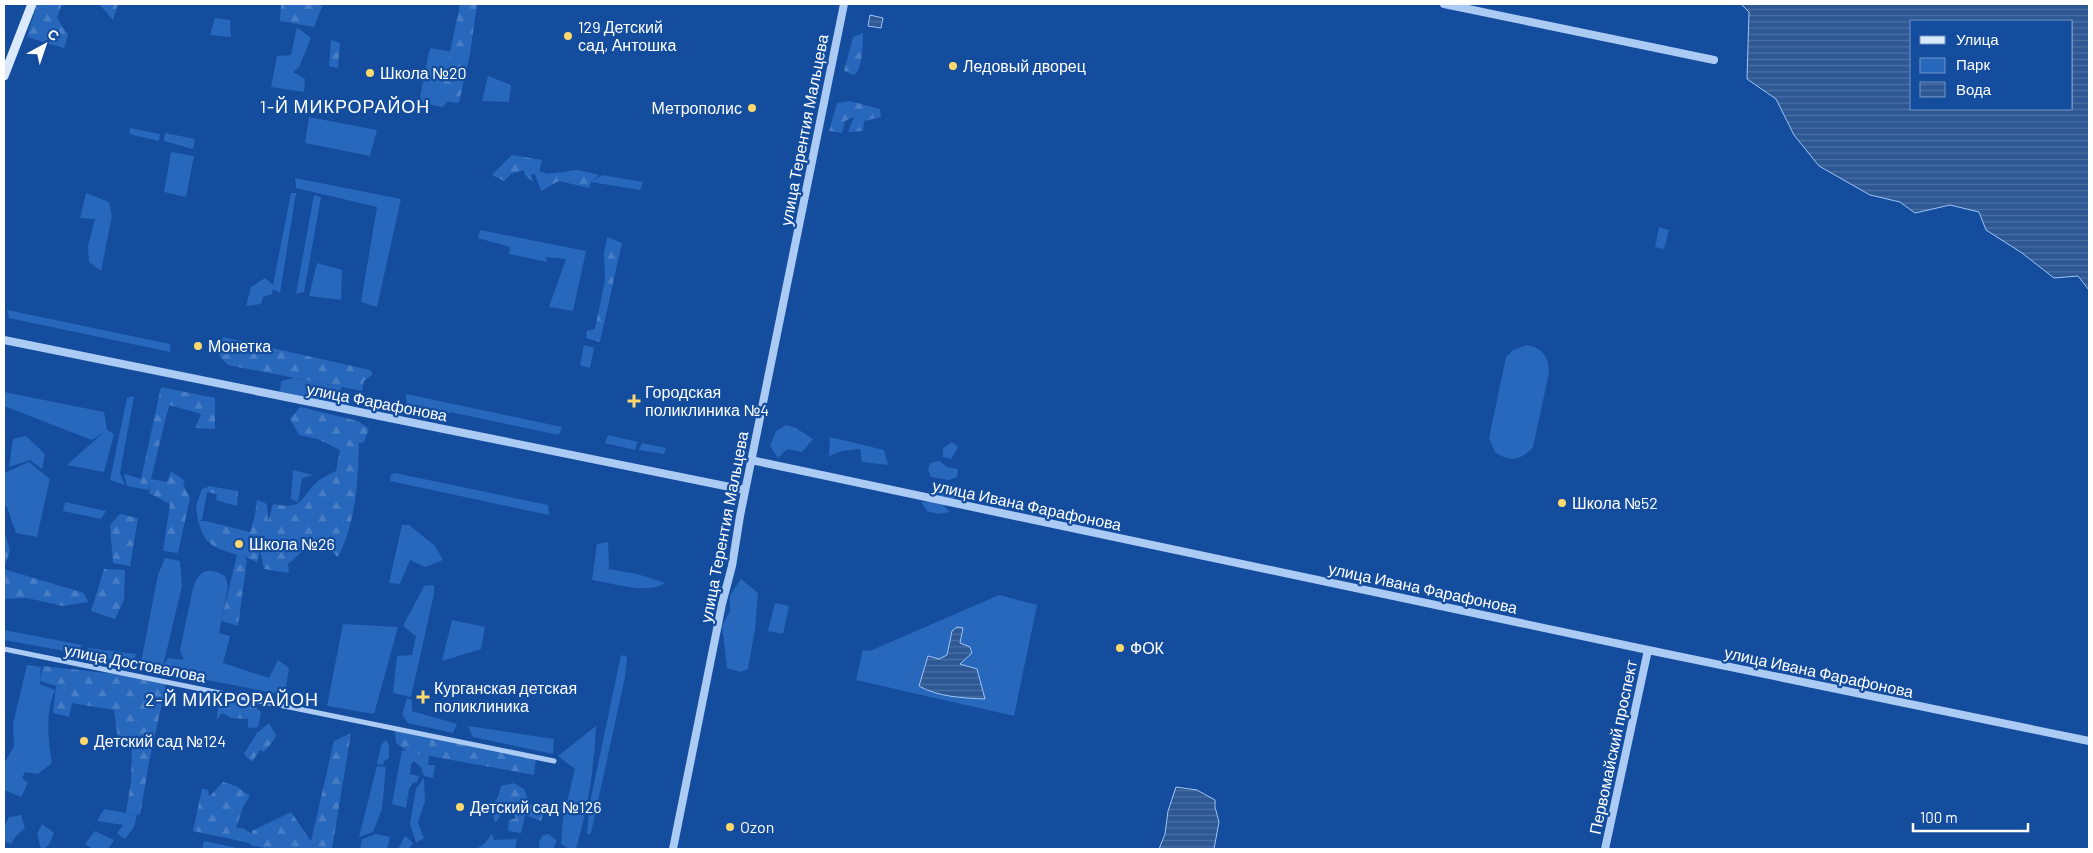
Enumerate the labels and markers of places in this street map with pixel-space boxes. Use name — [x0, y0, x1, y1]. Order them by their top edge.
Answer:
place label: 129 Детский сад, Антошка — [578, 17, 676, 54]
marker: 129 Детский сад, Антошка — [562, 30, 574, 42]
place label: Ледовый дворец — [963, 56, 1086, 75]
marker: Ледовый дворец — [947, 60, 959, 72]
place label: Школа №20 — [380, 63, 467, 82]
marker: Школа №20 — [364, 67, 376, 79]
place label: Метрополис — [652, 98, 742, 117]
marker: Метрополис — [746, 102, 758, 114]
place label: Монетка — [208, 336, 271, 355]
marker: Монетка — [192, 340, 204, 352]
place label: Городская поликлиника №4 — [645, 382, 769, 419]
marker: Городская поликлиника №4 — [627, 394, 641, 408]
place label: Школа №52 — [1572, 493, 1658, 512]
marker: Школа №52 — [1556, 497, 1568, 509]
place label: Школа №26 — [249, 534, 335, 553]
marker: Школа №26 — [233, 538, 245, 550]
place label: ФОК — [1130, 638, 1165, 657]
marker: ФОК — [1114, 642, 1126, 654]
place label: Курганская детская поликлиника — [434, 678, 577, 715]
marker: Курганская детская поликлиника — [416, 690, 430, 704]
place label: Детский сад №124 — [94, 731, 226, 750]
marker: Детский сад №124 — [78, 735, 90, 747]
place label: Детский сад №126 — [470, 797, 601, 816]
marker: Детский сад №126 — [454, 801, 466, 813]
place label: Ozon — [740, 817, 774, 836]
marker: Ozon — [724, 821, 736, 833]

